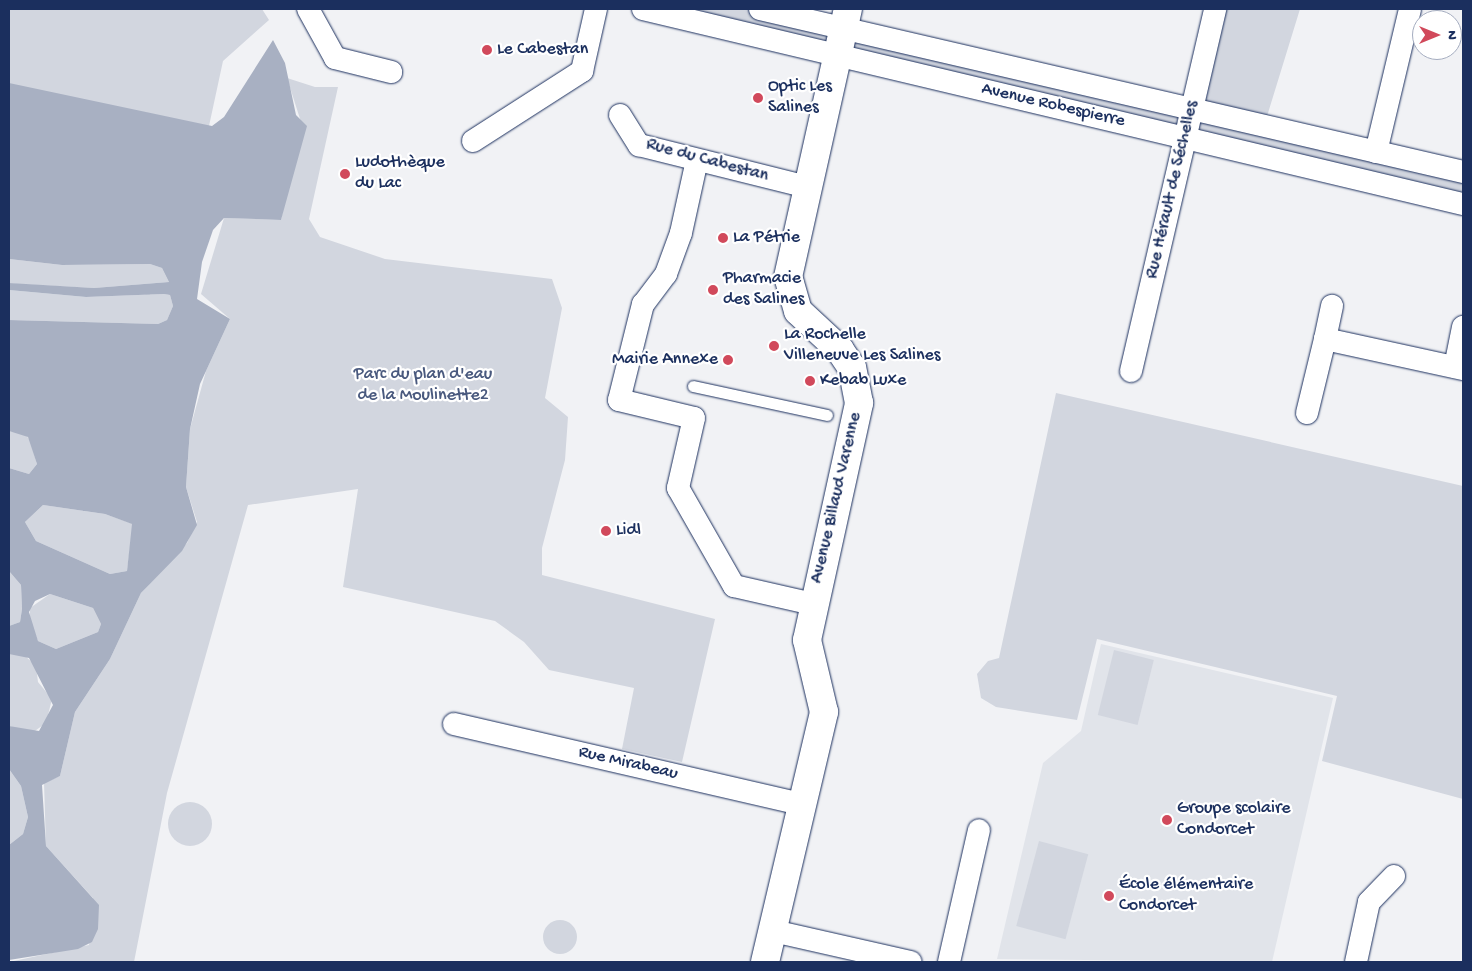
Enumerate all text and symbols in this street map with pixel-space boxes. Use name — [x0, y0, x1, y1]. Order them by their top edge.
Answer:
north arrow — [1412, 10, 1462, 60]
text: N — [1443, 30, 1460, 40]
place label: Le Cabestan — [497, 39, 588, 61]
marker: Le Cabestan — [481, 44, 493, 56]
place label: Optic Les Salines — [768, 77, 832, 120]
street label: Avenue Robespierre — [979, 79, 1127, 133]
marker: Optic Les Salines — [752, 92, 764, 104]
street label: Rue Hérault de Séchelles — [1142, 99, 1204, 281]
street label: Rue du Cabestan — [643, 134, 771, 188]
place label: Ludothèque du Lac — [355, 153, 445, 195]
marker: Ludothèque du Lac — [339, 168, 351, 180]
place label: La Pétrie — [733, 227, 800, 249]
marker: La Pétrie — [717, 232, 729, 244]
place label: Pharmacie des Salines — [723, 269, 804, 312]
marker: Pharmacie des Salines — [707, 284, 719, 296]
place label: La Rochelle Villeneuve Les Salines — [784, 325, 940, 368]
marker: La Rochelle Villeneuve Les Salines — [768, 340, 780, 352]
place label: Mairie Annexe — [612, 349, 718, 371]
marker: Mairie Annexe — [722, 354, 734, 366]
park label: Parc du plan d'eau de la Moulinette2 — [354, 365, 492, 408]
place label: Kebab Luxe — [820, 370, 906, 392]
marker: Kebab Luxe — [804, 375, 816, 387]
street label: Avenue Billaud Varenne — [807, 410, 867, 586]
place label: Lidl — [616, 520, 641, 542]
marker: Lidl — [600, 525, 612, 537]
street label: Rue Mirabeau — [576, 742, 680, 786]
place label: Groupe scolaire Condorcet — [1177, 799, 1291, 842]
marker: Groupe scolaire Condorcet — [1161, 814, 1173, 826]
place label: École élémentaire Condorcet — [1119, 875, 1253, 918]
marker: École élémentaire Condorcet — [1103, 890, 1115, 902]

